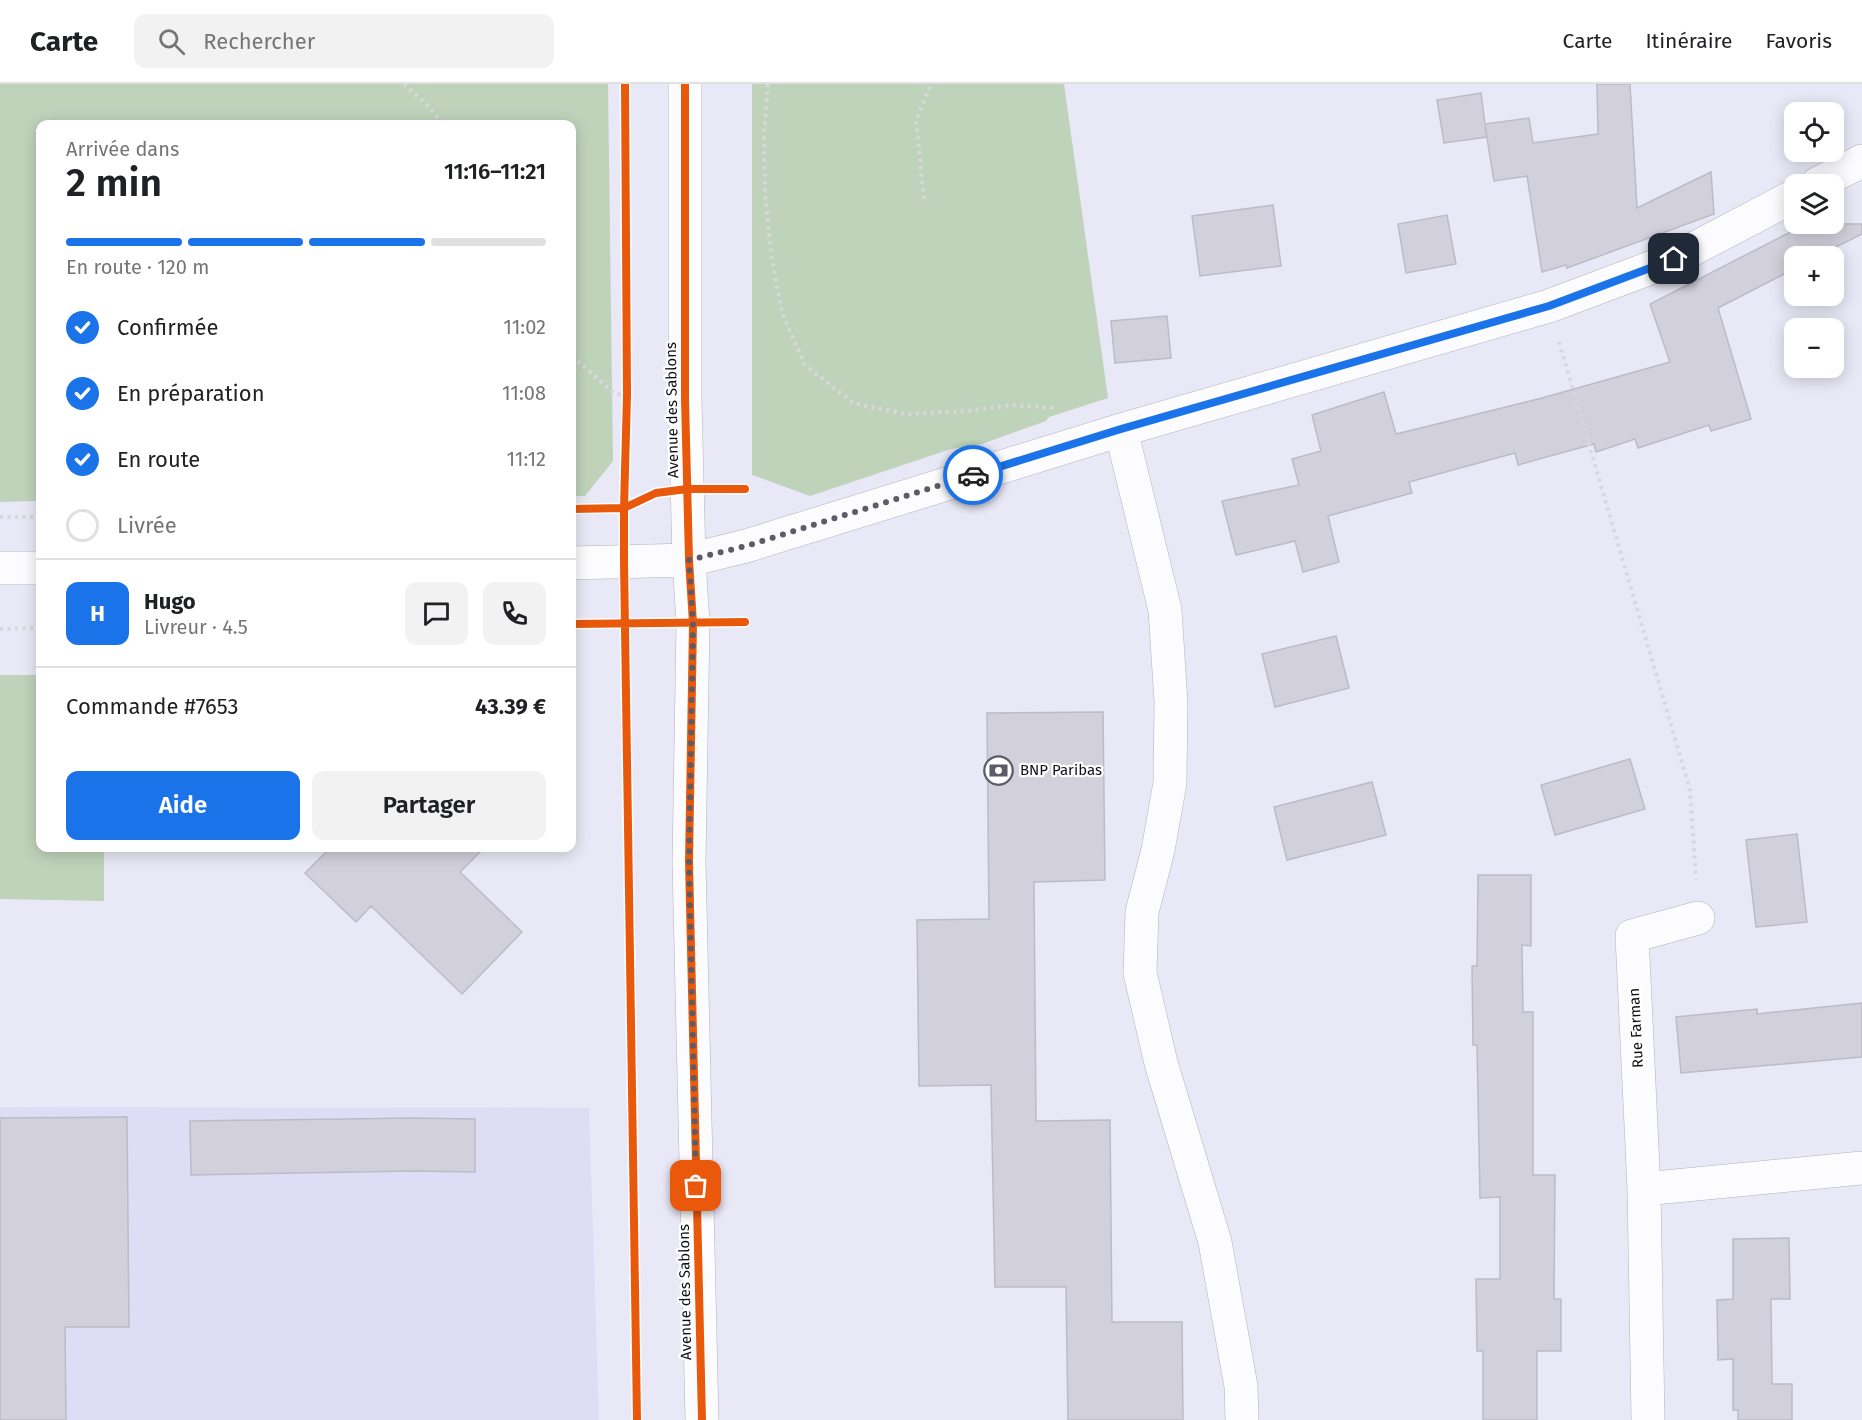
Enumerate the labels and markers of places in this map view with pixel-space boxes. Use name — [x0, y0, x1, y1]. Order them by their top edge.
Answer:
pin — [1648, 233, 1699, 284]
bank icon: BNP Paribas — [983, 754, 1015, 786]
place label: BNP Paribas — [1020, 761, 1102, 779]
pin — [670, 1160, 721, 1211]

